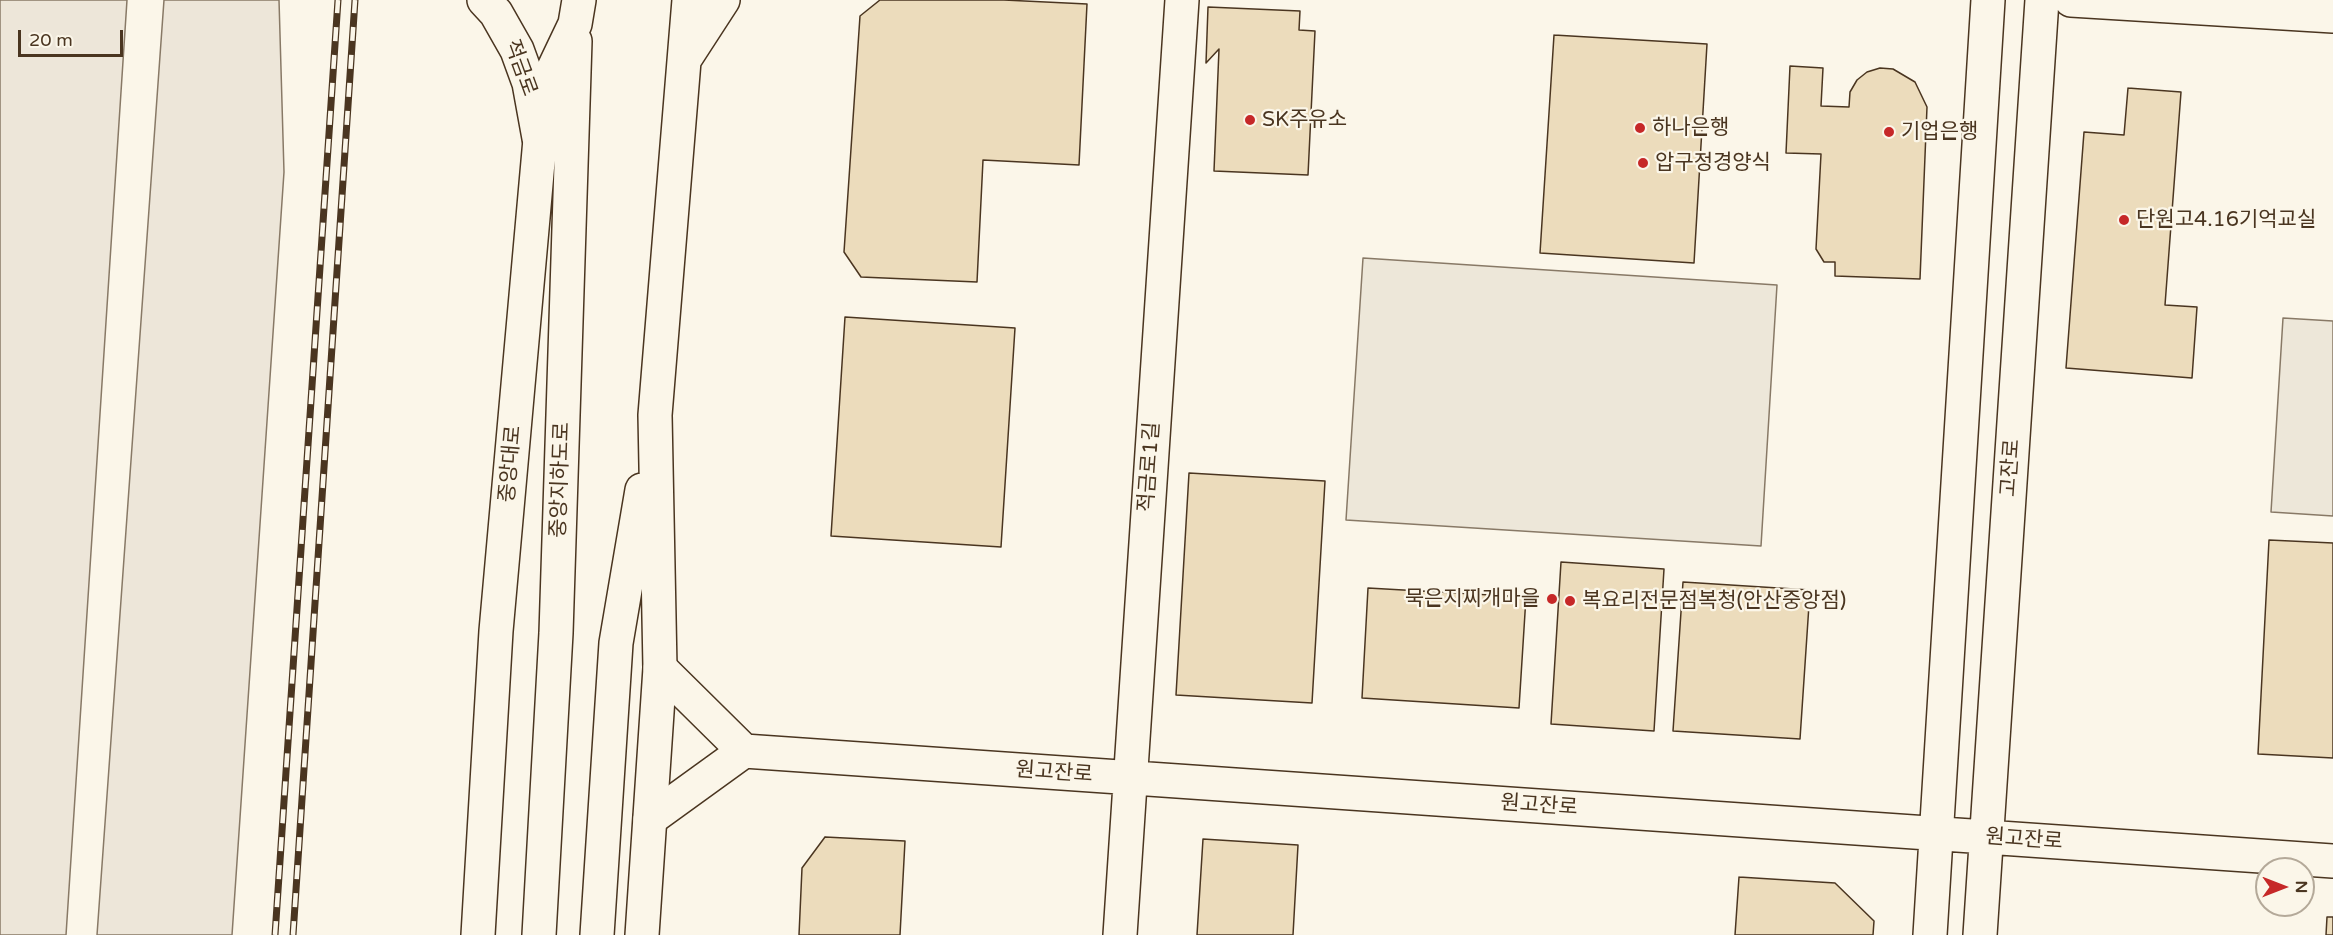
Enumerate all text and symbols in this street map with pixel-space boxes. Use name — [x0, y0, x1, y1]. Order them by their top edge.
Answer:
scale bar — [21, 18, 126, 56]
text: 20 m — [29, 29, 73, 51]
street label: 적금로 — [498, 36, 542, 100]
place label: SK주유소 — [1262, 107, 1347, 133]
marker: SK주유소 — [1243, 113, 1257, 127]
place label: 하나은행 — [1652, 115, 1729, 141]
place label: 기업은행 — [1901, 119, 1978, 145]
marker: 하나은행 — [1633, 121, 1647, 135]
marker: 기업은행 — [1882, 125, 1896, 139]
place label: 압구정경양식 — [1655, 150, 1771, 176]
marker: 압구정경양식 — [1636, 156, 1650, 170]
place label: 단원고4.16기억교실 — [2136, 207, 2316, 233]
marker: 단원고4.16기억교실 — [2117, 213, 2131, 227]
street label: 적금로1길 — [1134, 421, 1166, 513]
street label: 중앙지하도로 — [546, 422, 576, 538]
street label: 중앙대로 — [495, 424, 527, 504]
street label: 고잔로 — [1996, 438, 2026, 498]
place label: 묵은지찌개마을 — [1405, 586, 1540, 612]
place label: 복요리전문점복청(안산중앙점) — [1582, 588, 1846, 614]
marker: 묵은지찌개마을 — [1545, 592, 1559, 606]
marker: 복요리전문점복청(안산중앙점) — [1563, 594, 1577, 608]
street label: 원고잔로 — [1015, 758, 1093, 788]
street label: 원고잔로 — [1500, 791, 1578, 821]
street label: 원고잔로 — [1985, 825, 2063, 855]
north arrow — [2255, 857, 2315, 917]
text: N — [2291, 881, 2311, 893]

